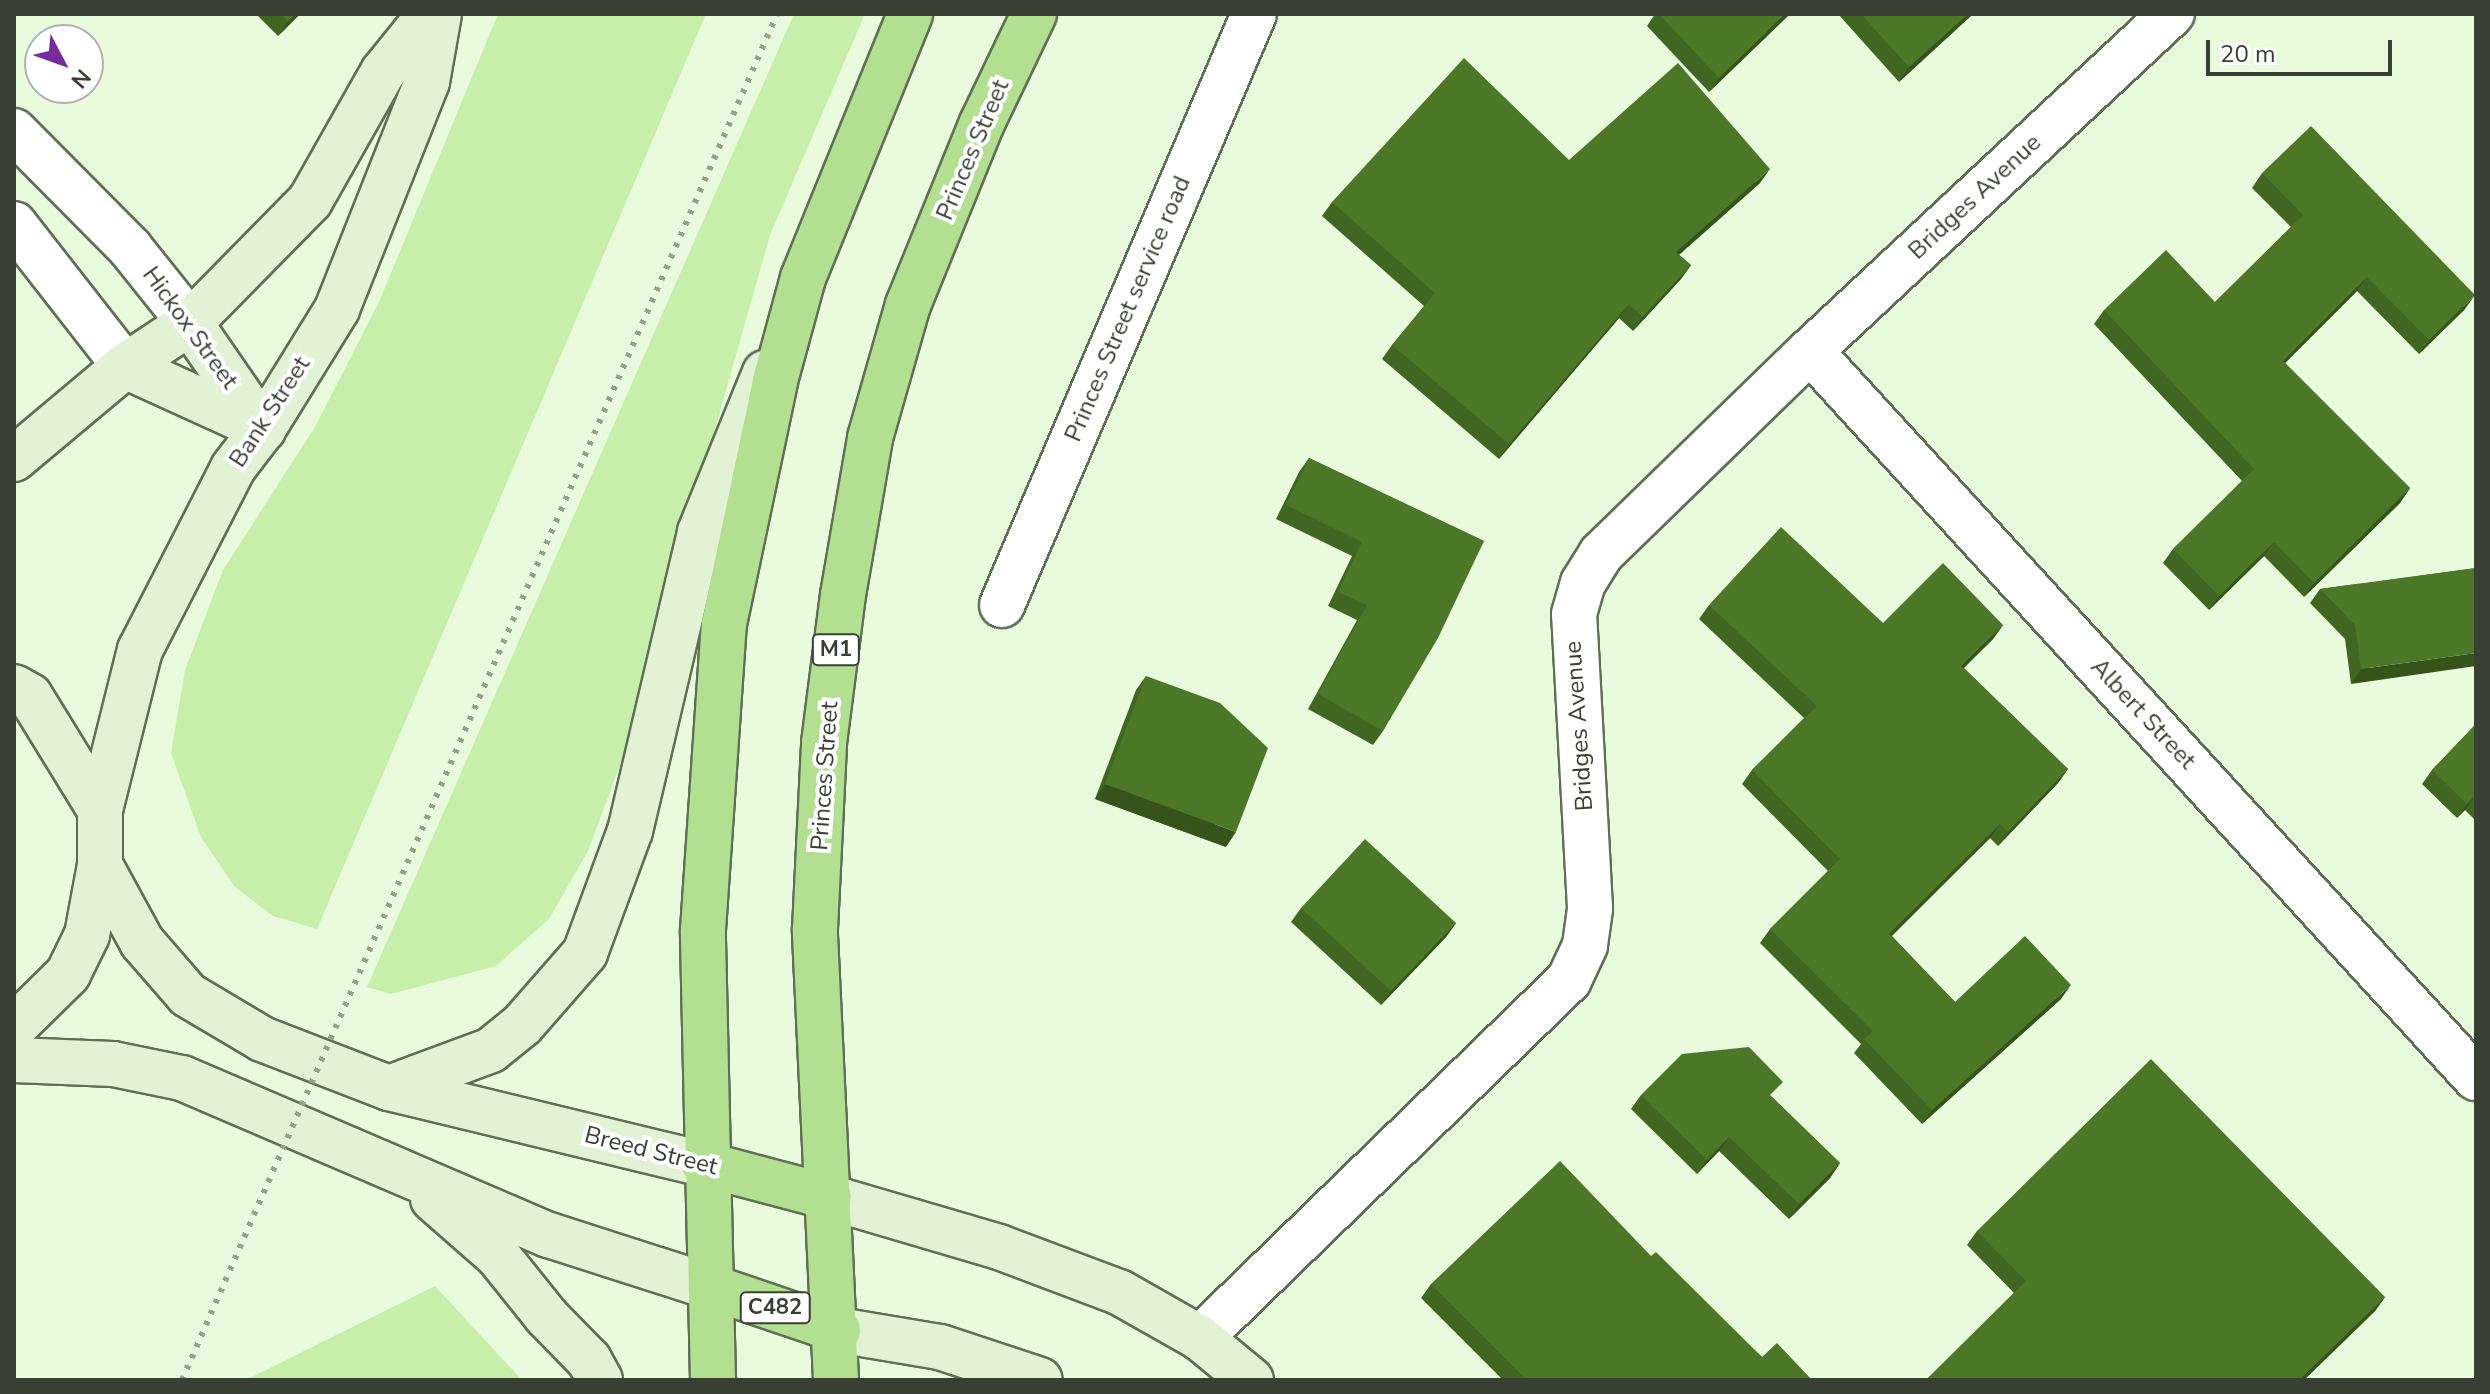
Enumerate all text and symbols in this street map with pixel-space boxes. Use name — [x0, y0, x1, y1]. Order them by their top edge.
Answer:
north arrow — [24, 24, 104, 104]
scale bar — [2210, 24, 2396, 74]
text: 20 m — [2220, 38, 2276, 70]
text: N — [64, 62, 97, 94]
street label: Princes Street — [931, 76, 1015, 224]
street label: Bridges Avenue — [1903, 128, 2047, 266]
street label: Princes Street service road — [1059, 172, 1197, 446]
street label: Hickox Street — [136, 261, 244, 395]
street label: Bank Street — [224, 351, 316, 473]
road number: M1 — [810, 632, 862, 668]
street label: Bridges Avenue — [1559, 640, 1599, 812]
street label: Albert Street — [2085, 653, 2201, 775]
street label: Princes Street — [805, 700, 845, 852]
street label: Breed Street — [582, 1121, 720, 1181]
road number: C482 — [739, 1290, 811, 1326]

